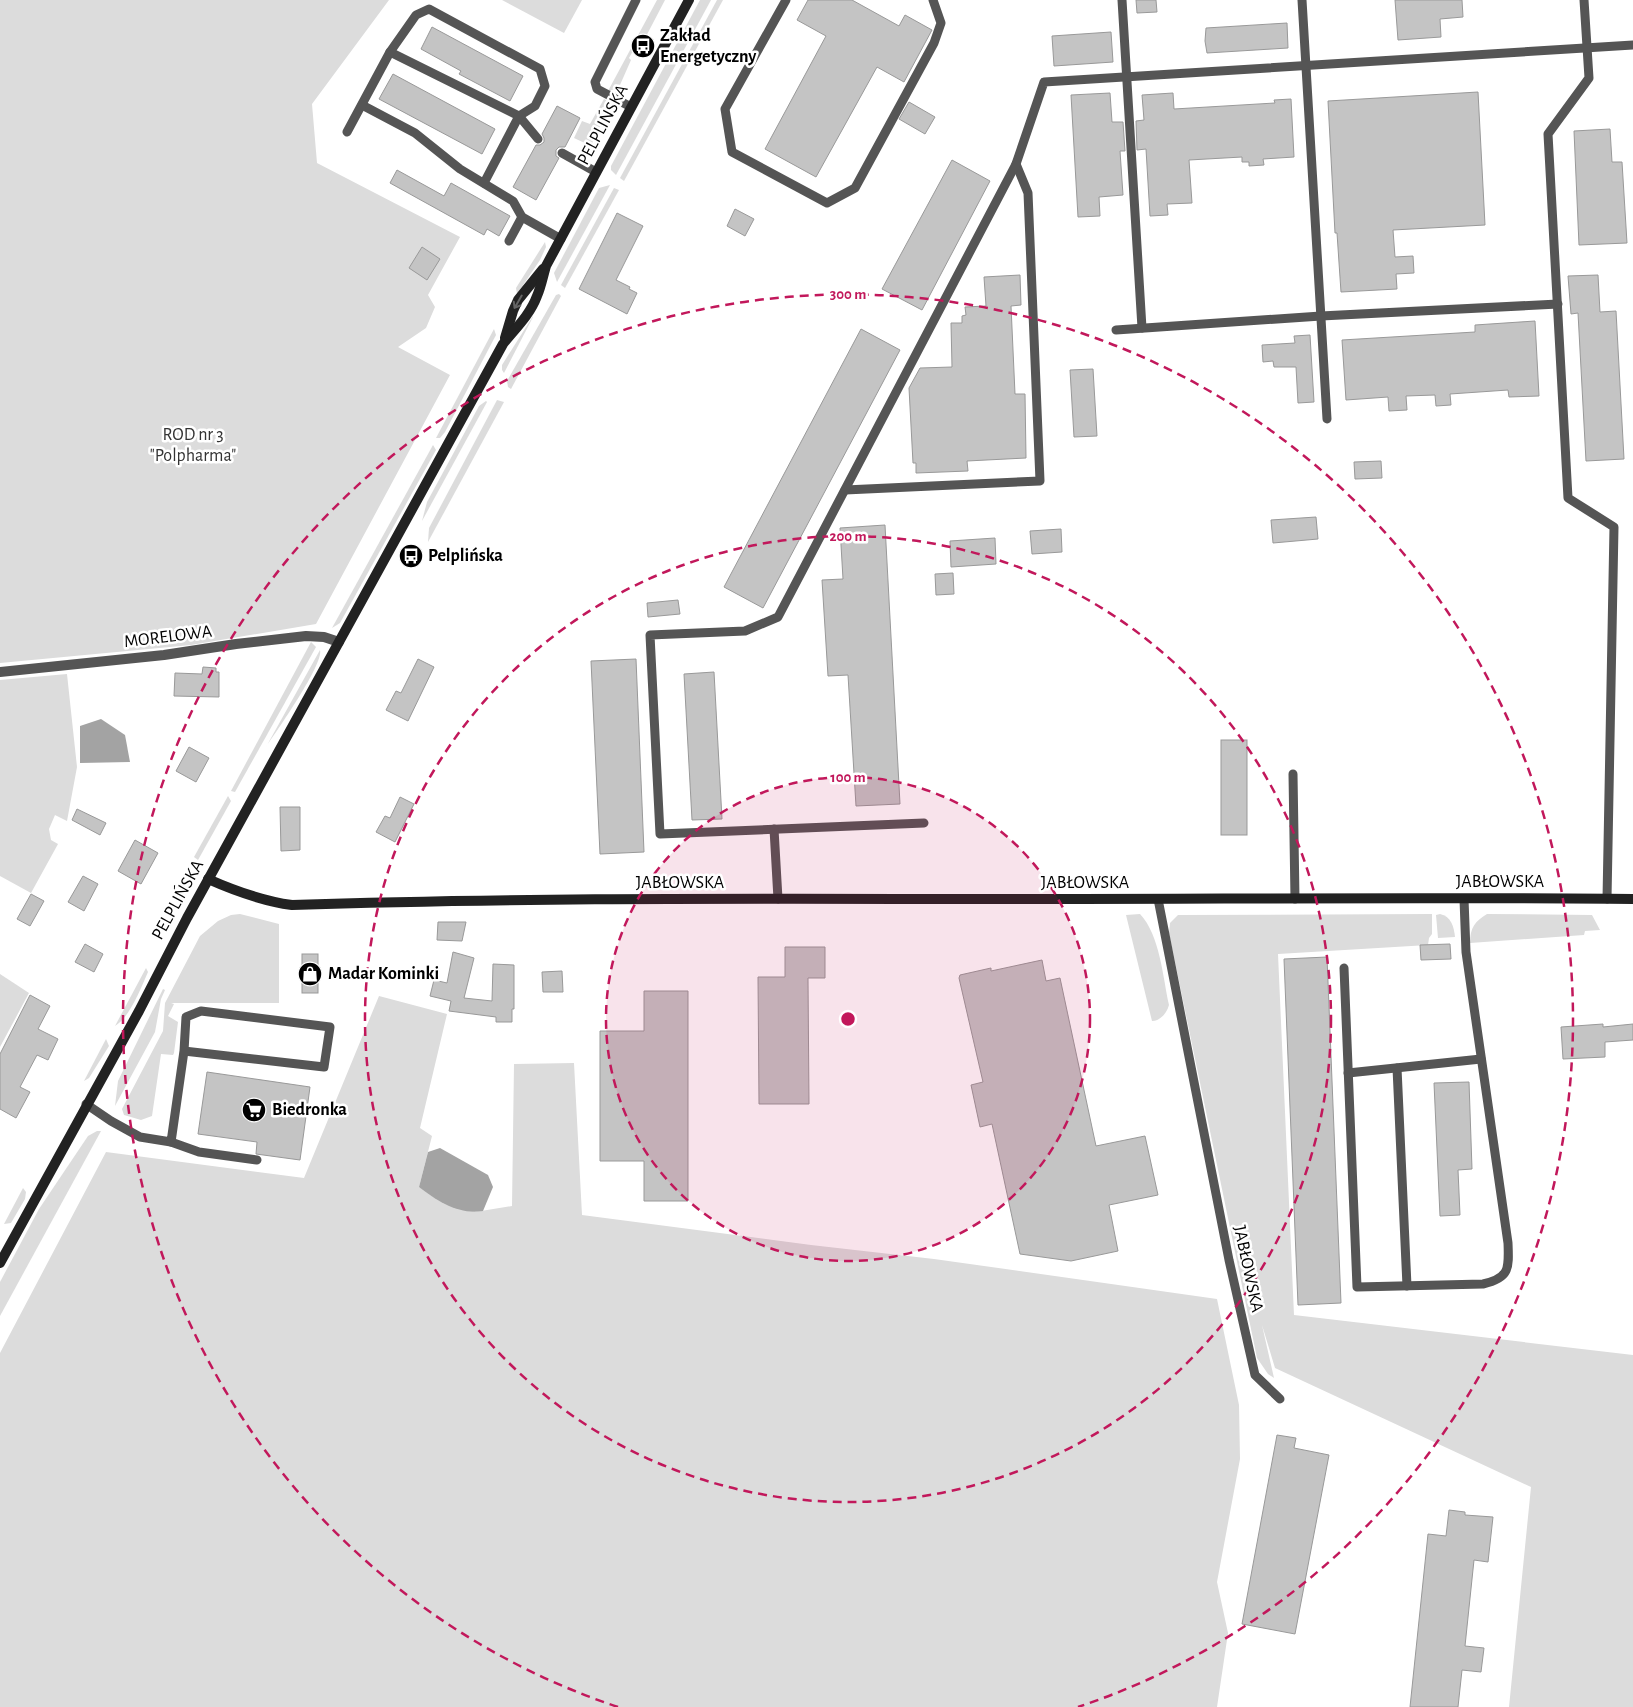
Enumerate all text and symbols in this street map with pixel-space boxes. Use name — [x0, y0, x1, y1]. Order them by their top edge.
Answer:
place label: Zakład Energetyczny — [660, 27, 757, 66]
bus stop icon: Zakład Energetyczny — [630, 33, 656, 59]
street label: PELPLIŃSKA — [572, 80, 632, 168]
text: 300 m — [830, 287, 866, 302]
one-way arrow — [513, 294, 523, 309]
park label: ROD nr 3 "Polpharma" — [150, 426, 236, 465]
text: 200 m — [829, 529, 867, 544]
bus stop icon: Pelplińska — [398, 543, 424, 569]
place label: Pelplińska — [428, 547, 503, 565]
street label: MORELOWA — [123, 623, 214, 651]
text: 100 m — [830, 770, 866, 785]
street label: PELPLIŃSKA — [146, 855, 208, 943]
street label: JABŁOWSKA — [1456, 873, 1545, 891]
street label: JABŁOWSKA — [636, 874, 725, 892]
street label: JABŁOWSKA — [1041, 874, 1130, 892]
shop icon: Madar Kominki — [297, 961, 323, 987]
place label: Madar Kominki — [328, 965, 439, 983]
centre of rings — [839, 1010, 857, 1028]
supermarket icon: Biedronka — [241, 1097, 267, 1123]
place label: Biedronka — [272, 1101, 347, 1119]
street label: JABŁOWSKA — [1230, 1224, 1266, 1315]

